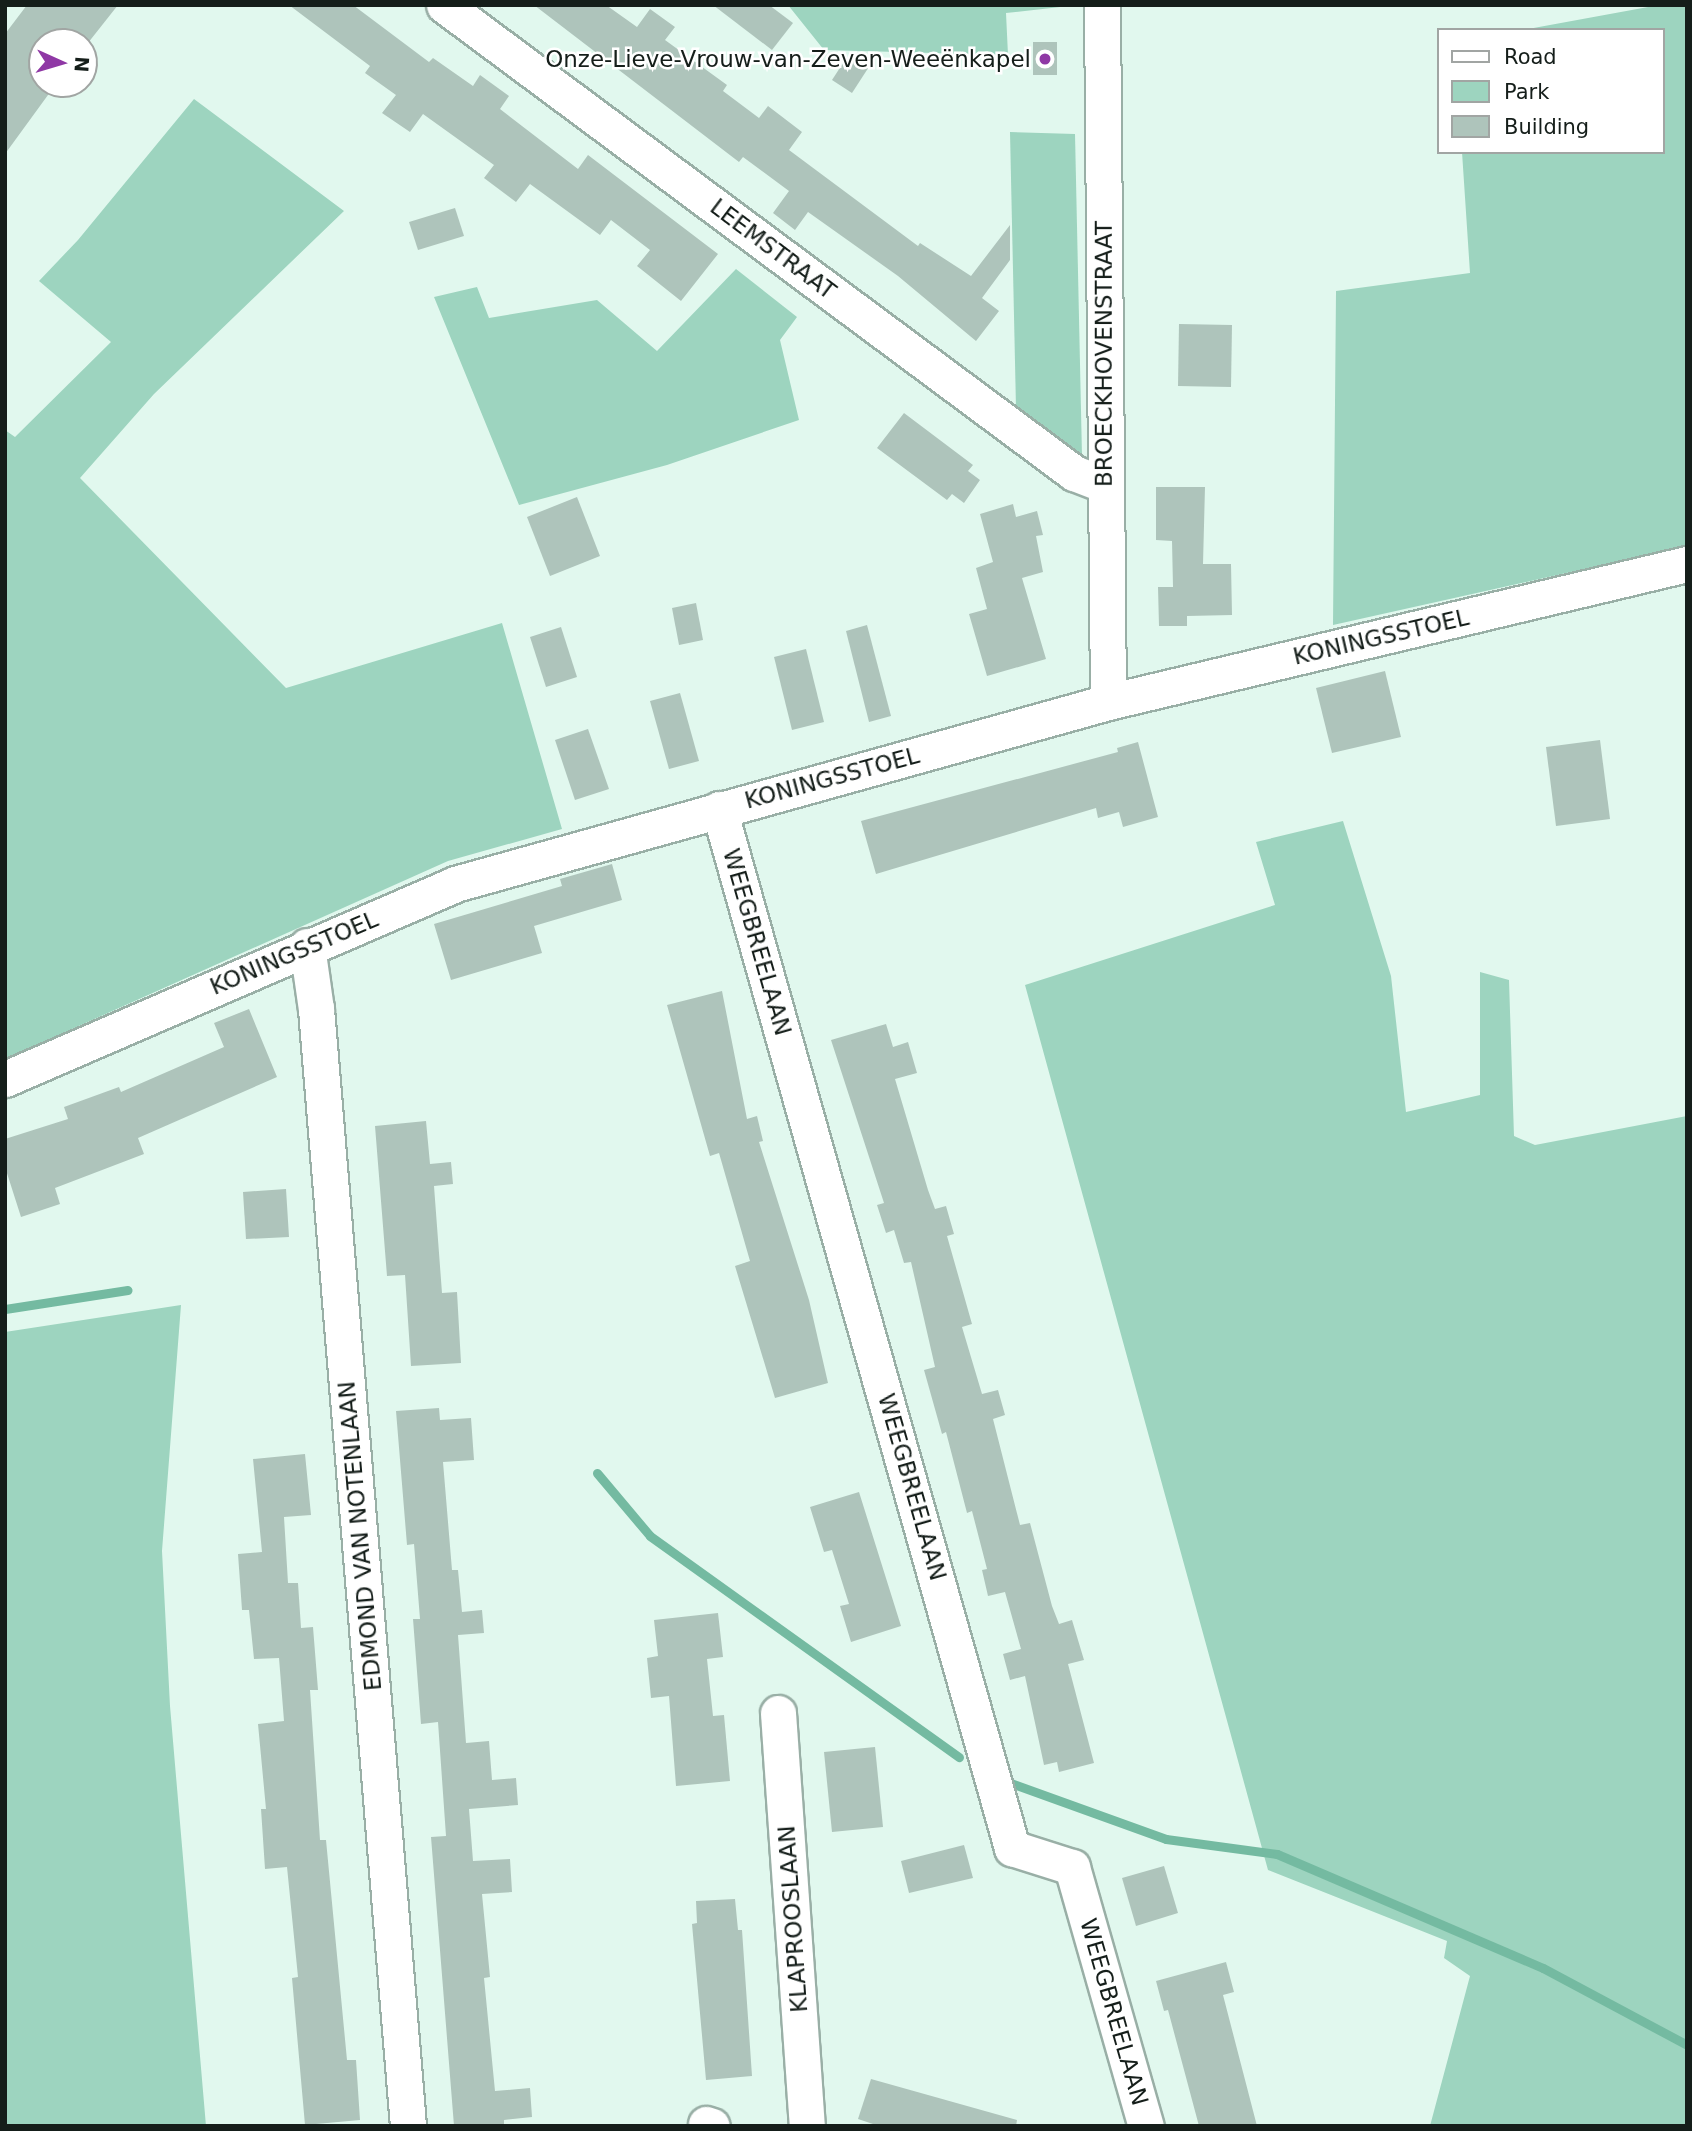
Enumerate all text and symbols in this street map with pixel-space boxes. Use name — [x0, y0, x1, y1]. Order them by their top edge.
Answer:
north arrow — [28, 28, 98, 98]
legend — [1436, 28, 1664, 154]
place label: Onze-Lieve-Vrouw-van-Zeven-Weeënkapel — [545, 45, 1031, 73]
text: Road — [1504, 45, 1557, 69]
marker: Onze-Lieve-Vrouw-van-Zeven-Weeënkapel — [1037, 51, 1053, 67]
text: N — [70, 56, 93, 73]
text: Park — [1504, 80, 1549, 104]
text: Building — [1504, 115, 1589, 139]
street label: LEEMSTRAAT — [705, 193, 841, 305]
street label: BROECKHOVENSTRAAT — [1090, 221, 1118, 487]
street label: KONINGSSTOEL — [1290, 603, 1472, 671]
street label: KONINGSSTOEL — [742, 741, 922, 815]
street label: WEEGBREELAAN — [717, 845, 797, 1039]
street label: KONINGSSTOEL — [206, 905, 382, 1001]
street label: EDMOND VAN NOTENLAAN — [333, 1380, 387, 1692]
street label: WEEGBREELAAN — [872, 1390, 952, 1584]
street label: KLAPROOSLAAN — [773, 1825, 813, 2013]
street label: WEEGBREELAAN — [1074, 1915, 1154, 2109]

